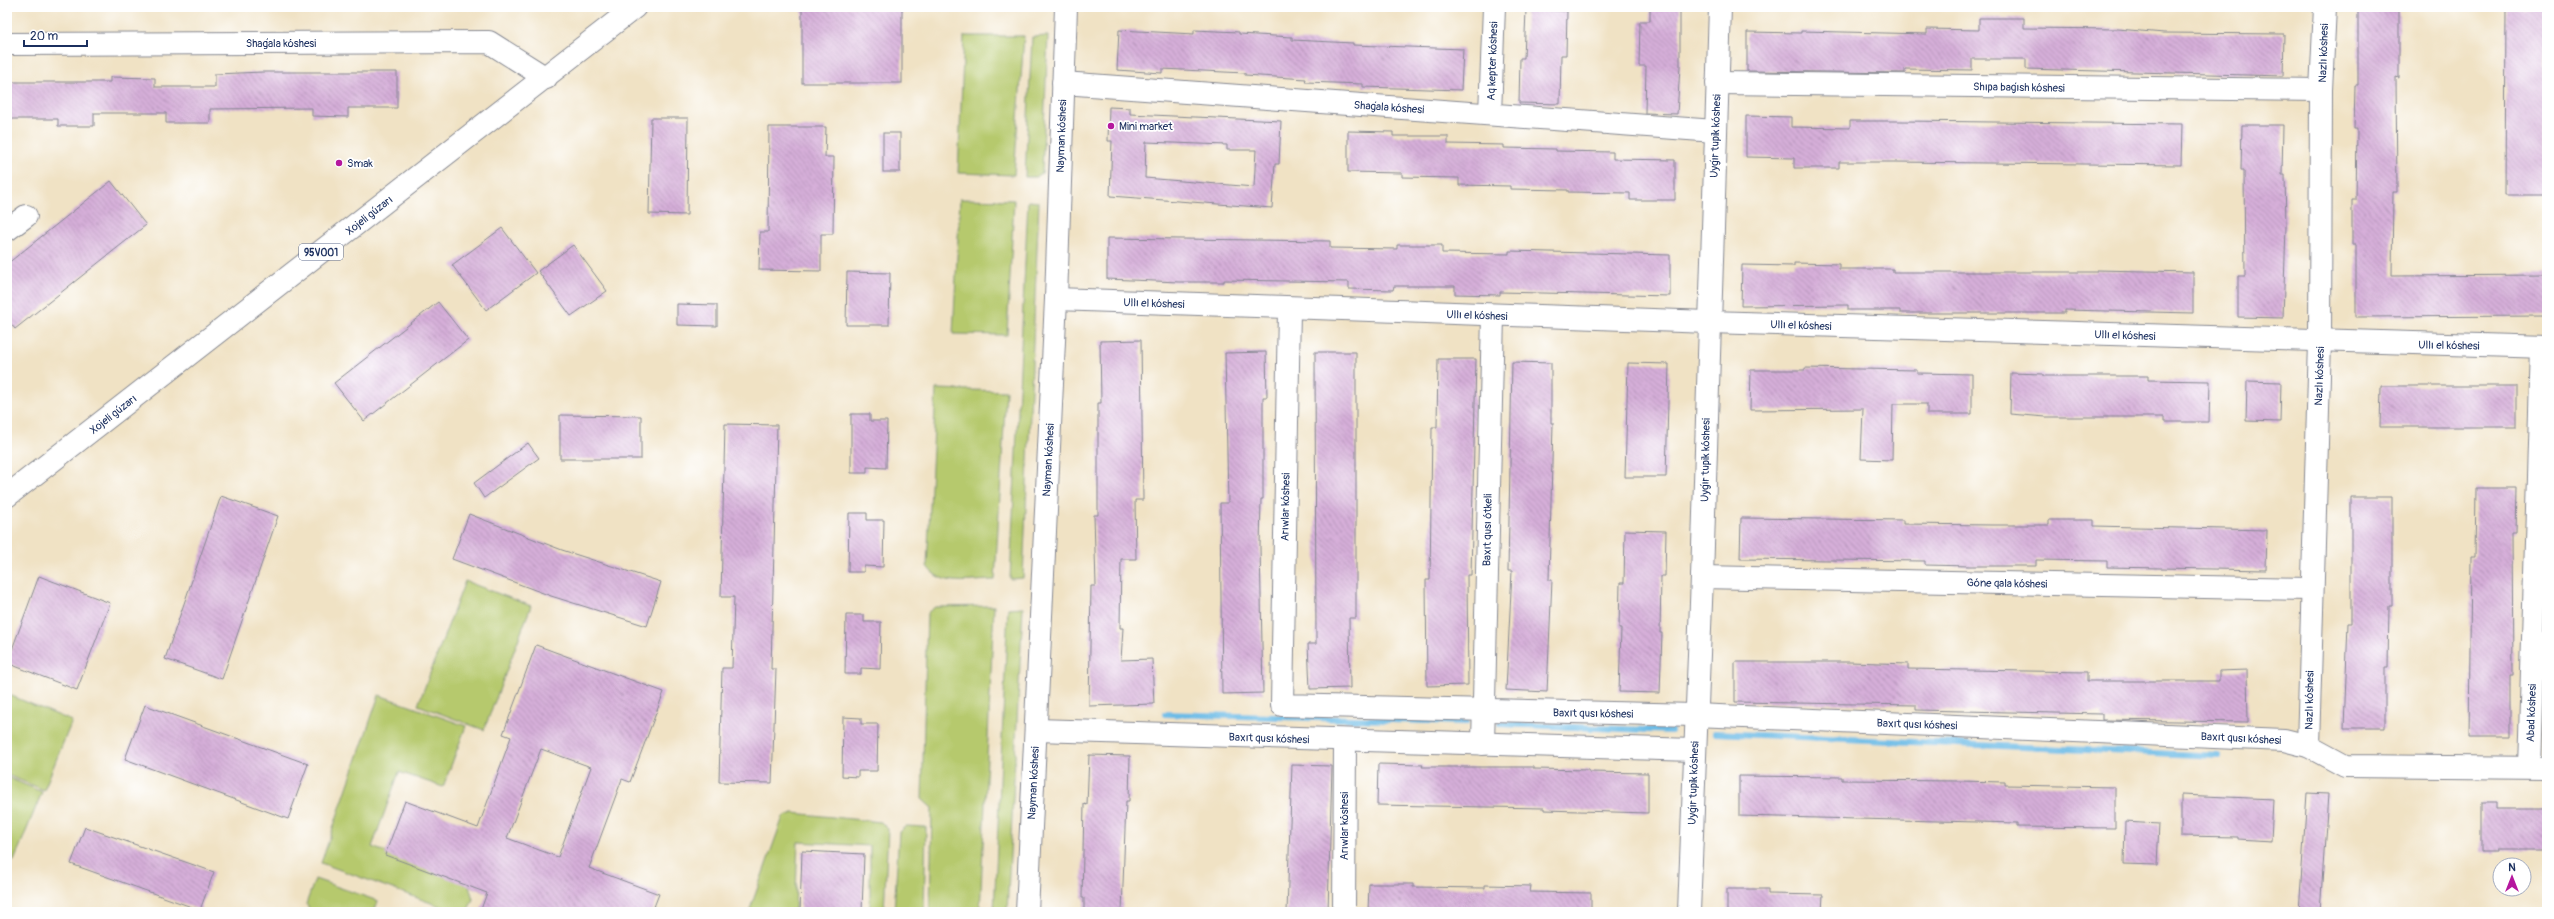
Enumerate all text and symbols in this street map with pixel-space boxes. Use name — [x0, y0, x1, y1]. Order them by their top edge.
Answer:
street label: Aq kepter kóshesi — [1485, 21, 1500, 101]
scale bar — [24, 22, 87, 48]
street label: Nazlı kóshesi — [2316, 23, 2331, 83]
text: 20 m — [30, 29, 59, 44]
street label: Shaǵala kóshesi — [246, 37, 316, 50]
street label: Shıpa baǵısh kóshesi — [1973, 80, 2065, 95]
street label: Uyǵır tupik kóshesi — [1708, 94, 1723, 178]
street label: Nayman kóshesi — [1054, 99, 1069, 173]
street label: Shaǵala kóshesi — [1353, 99, 1425, 116]
place label: Mini market — [1119, 120, 1173, 133]
marker: Mini market — [1106, 121, 1116, 131]
place label: Smak — [347, 157, 373, 170]
marker: Smak — [334, 158, 344, 168]
street label: Xojeli gúzarı — [343, 193, 395, 238]
road number: 95V001 — [299, 244, 343, 260]
street label: Ullı el kóshesi — [1123, 296, 1185, 311]
street label: Ullı el kóshesi — [1446, 308, 1508, 323]
street label: Ullı el kóshesi — [1770, 318, 1832, 333]
street label: Ullı el kóshesi — [2094, 328, 2156, 343]
street label: Ullı el kóshesi — [2418, 338, 2480, 353]
street label: Nazlı kóshesi — [2312, 346, 2327, 406]
street label: Xojeli gúzarı — [87, 392, 139, 437]
street label: Uyǵır tupik kóshesi — [1698, 418, 1713, 502]
street label: Nayman kóshesi — [1040, 423, 1057, 497]
street label: Arıwlar kóshesi — [1278, 473, 1293, 541]
street label: Baxıt qusı ótkeli — [1480, 494, 1495, 566]
street label: Góne qala kóshesi — [1967, 576, 2047, 591]
street label: Nazlı kóshesi — [2302, 670, 2317, 730]
street label: Abad kóshesi — [2524, 684, 2539, 742]
street label: Baxıt qusı kóshesi — [1553, 706, 1633, 721]
street label: Baxıt qusı kóshesi — [1877, 717, 1957, 732]
street label: Baxıt qusı kóshesi — [2200, 730, 2282, 747]
street label: Baxıt qusı kóshesi — [1229, 731, 1309, 746]
street label: Uyǵır tupik kóshesi — [1686, 741, 1701, 825]
street label: Nayman kóshesi — [1025, 746, 1042, 820]
street label: Arıwlar kóshesi — [1338, 792, 1351, 860]
north arrow — [2492, 857, 2532, 897]
text: N — [2508, 861, 2516, 874]

